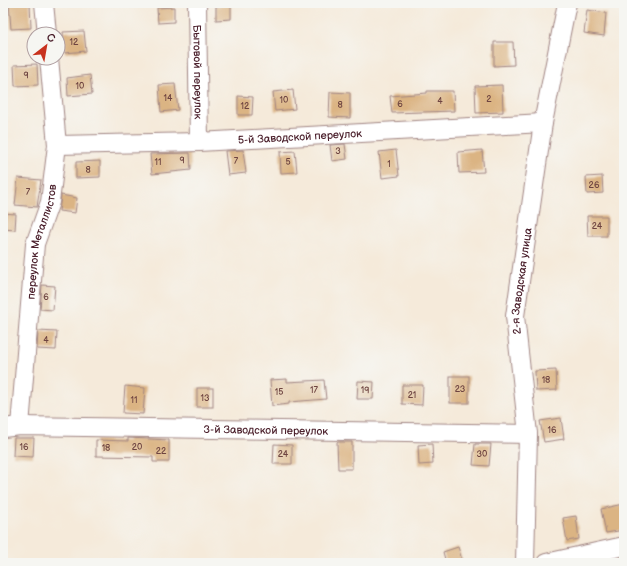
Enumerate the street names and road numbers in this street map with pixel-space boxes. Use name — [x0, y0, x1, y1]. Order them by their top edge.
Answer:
street label: Бытовой переулок — [190, 25, 205, 120]
street label: 5-й Заводской переулок — [237, 127, 362, 147]
street label: переулок Металлистов — [24, 183, 59, 300]
street label: 2-я Заводская улица — [509, 227, 535, 335]
street label: 3-й Заводской переулок — [203, 423, 329, 438]

